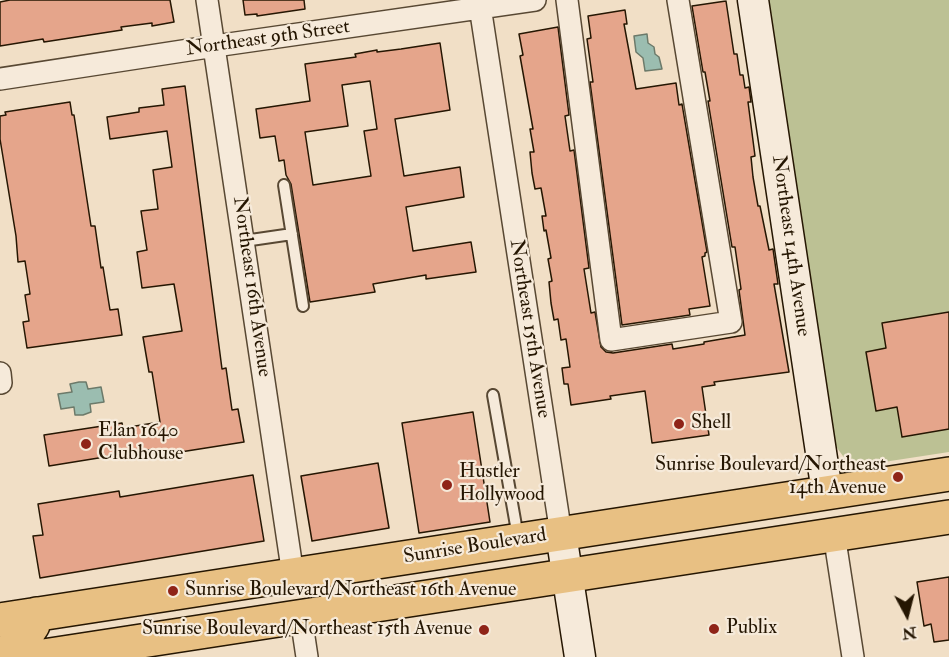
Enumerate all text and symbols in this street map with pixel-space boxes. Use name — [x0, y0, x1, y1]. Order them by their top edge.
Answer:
street label: Northeast 9th Street — [185, 16, 351, 62]
street label: Northeast 14th Avenue — [765, 154, 815, 338]
street label: Northeast 16th Avenue — [226, 195, 276, 379]
street label: Northeast 15th Avenue — [503, 238, 555, 420]
place label: Shell — [691, 412, 731, 436]
marker: Shell — [672, 417, 686, 431]
place label: Elan 1640 Clubhouse — [98, 420, 183, 467]
marker: Elan 1640 Clubhouse — [79, 437, 93, 451]
place label: Sunrise Boulevard/Northeast 14th Avenue — [655, 454, 886, 501]
place label: Hustler Hollywood — [459, 461, 545, 508]
marker: Sunrise Boulevard/Northeast 14th Avenue — [891, 470, 905, 484]
marker: Hustler Hollywood — [440, 478, 454, 492]
street label: Sunrise Boulevard — [402, 524, 548, 570]
place label: Sunrise Boulevard/Northeast 16th Avenue — [185, 579, 516, 603]
marker: Sunrise Boulevard/Northeast 16th Avenue — [166, 584, 180, 598]
north arrow — [877, 585, 937, 645]
place label: Publix — [726, 617, 777, 641]
place label: Sunrise Boulevard/Northeast 15th Avenue — [142, 618, 472, 642]
marker: Publix — [707, 622, 721, 636]
text: N — [901, 622, 918, 644]
marker: Sunrise Boulevard/Northeast 15th Avenue — [477, 623, 491, 637]

